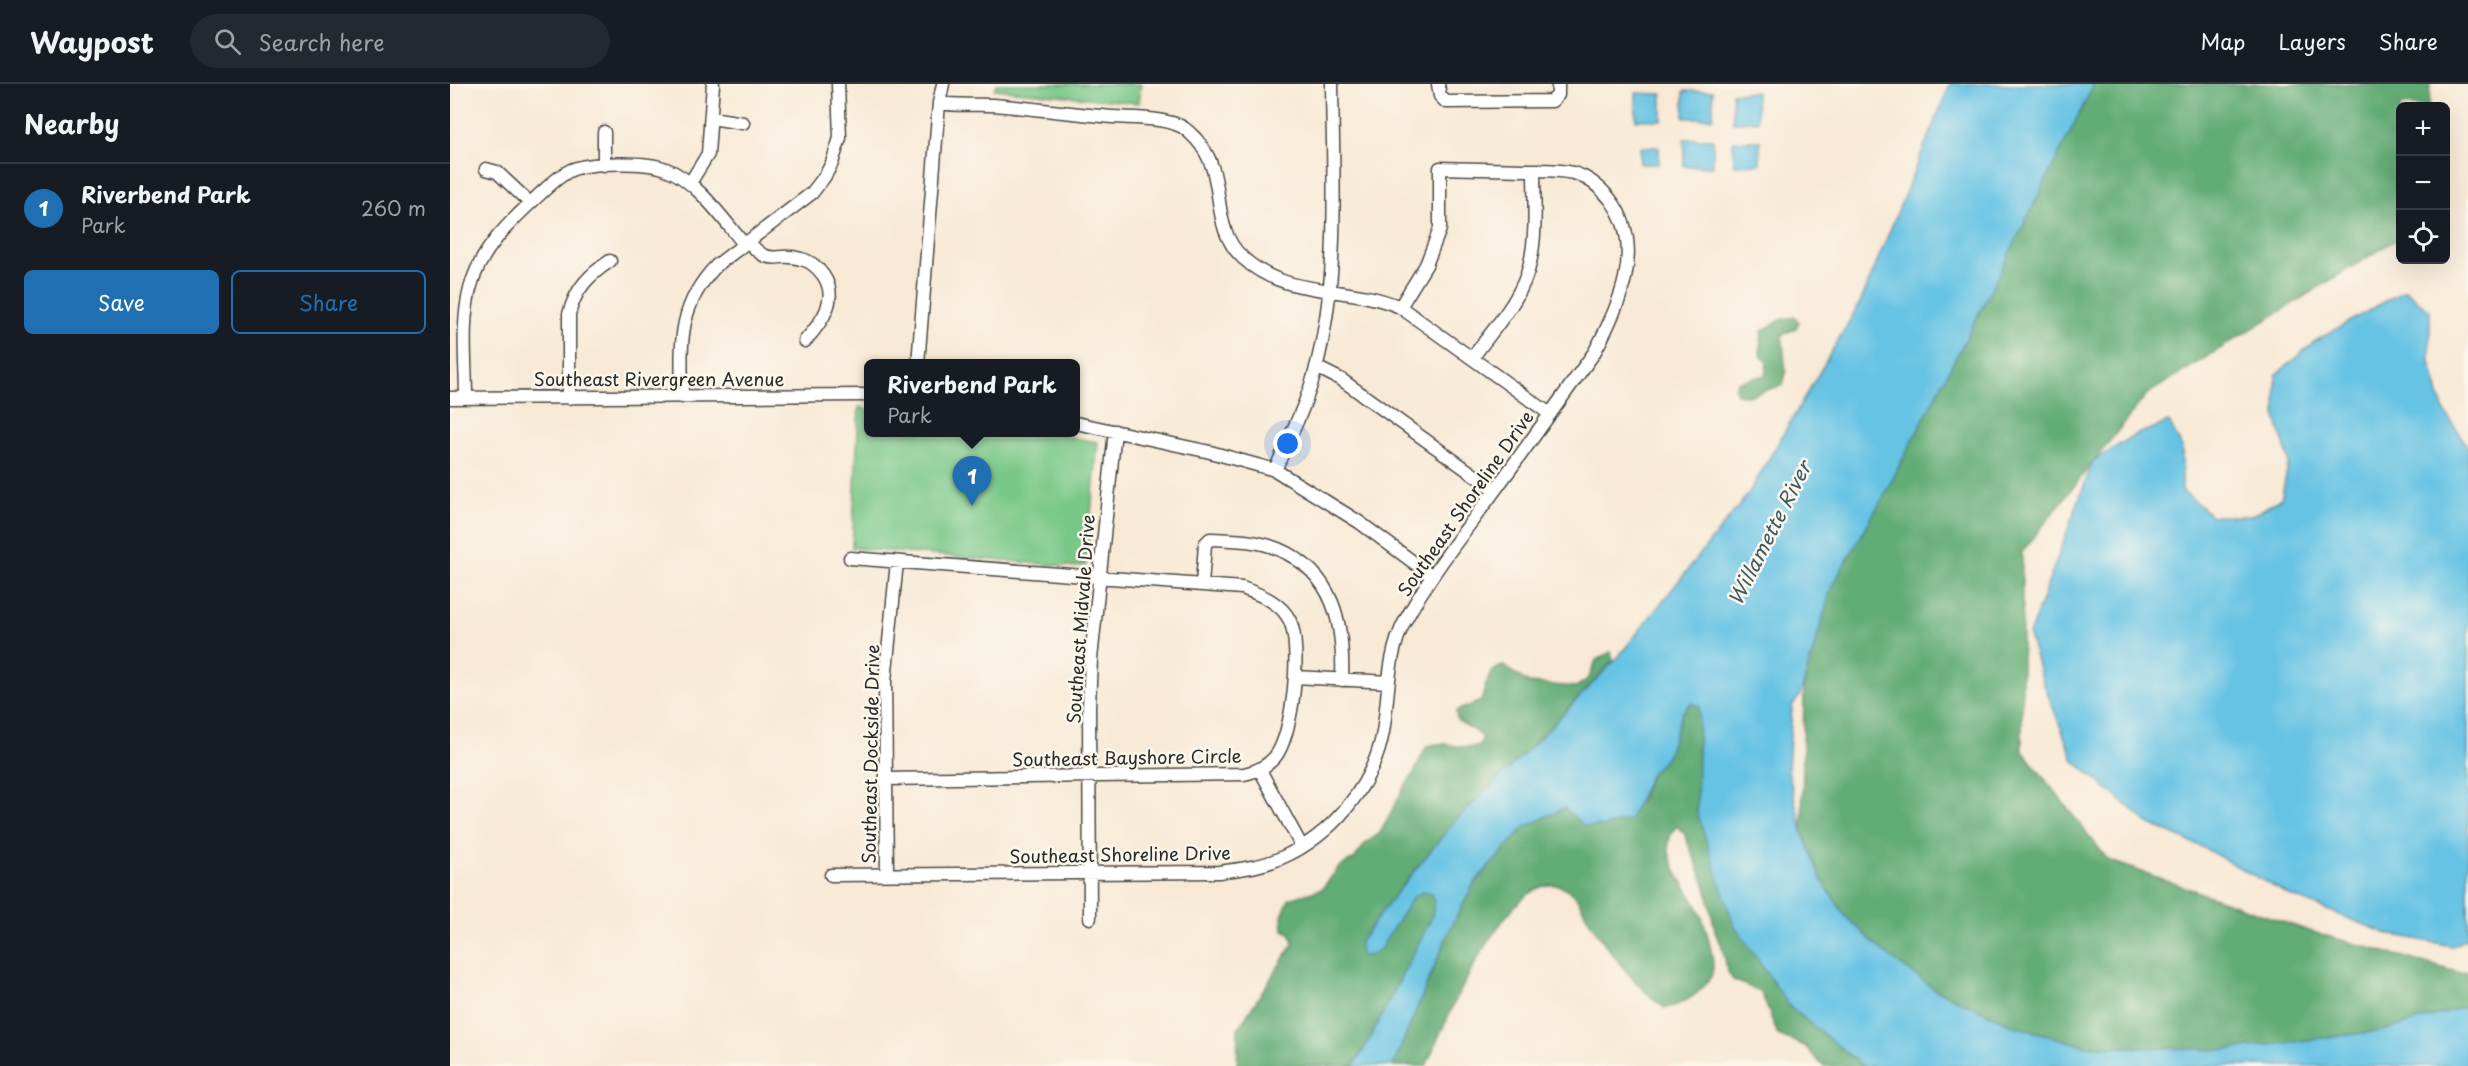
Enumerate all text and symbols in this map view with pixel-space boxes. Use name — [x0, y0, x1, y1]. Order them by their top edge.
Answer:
search box — [190, 14, 610, 68]
text: Waypost — [30, 20, 154, 63]
icon: search — [211, 25, 244, 58]
text: Search here — [259, 25, 385, 58]
text: Map — [2201, 25, 2245, 57]
text: Layers — [2278, 25, 2346, 57]
text: Share — [2379, 25, 2438, 57]
map controls — [2396, 102, 2450, 264]
button: + — [2396, 102, 2450, 156]
text: Nearby — [24, 104, 119, 143]
button: − — [2396, 156, 2450, 210]
text: Riverbend Park — [81, 177, 251, 210]
text: 1 — [39, 193, 48, 223]
text: 260 m — [361, 193, 426, 223]
text: Park — [81, 210, 126, 240]
button: locate — [2396, 210, 2450, 264]
button: Save — [24, 270, 219, 334]
button: Share — [231, 270, 426, 334]
popup — [864, 359, 1080, 437]
street label: Southeast Rivergreen Avenue — [534, 365, 784, 392]
text: Riverbend Park — [887, 367, 1057, 400]
text: Park — [887, 400, 932, 430]
street label: Southeast Shoreline Drive — [1390, 405, 1540, 601]
your location — [1273, 429, 1302, 458]
water label: Willamette River — [1720, 453, 1820, 610]
pin: 1 — [952, 456, 992, 506]
street label: Southeast Midvale Drive — [1059, 514, 1101, 724]
street label: Southeast Dockside Drive — [855, 644, 885, 864]
street label: Southeast Bayshore Circle — [1012, 741, 1242, 773]
street label: Southeast Shoreline Drive — [1009, 839, 1231, 869]

